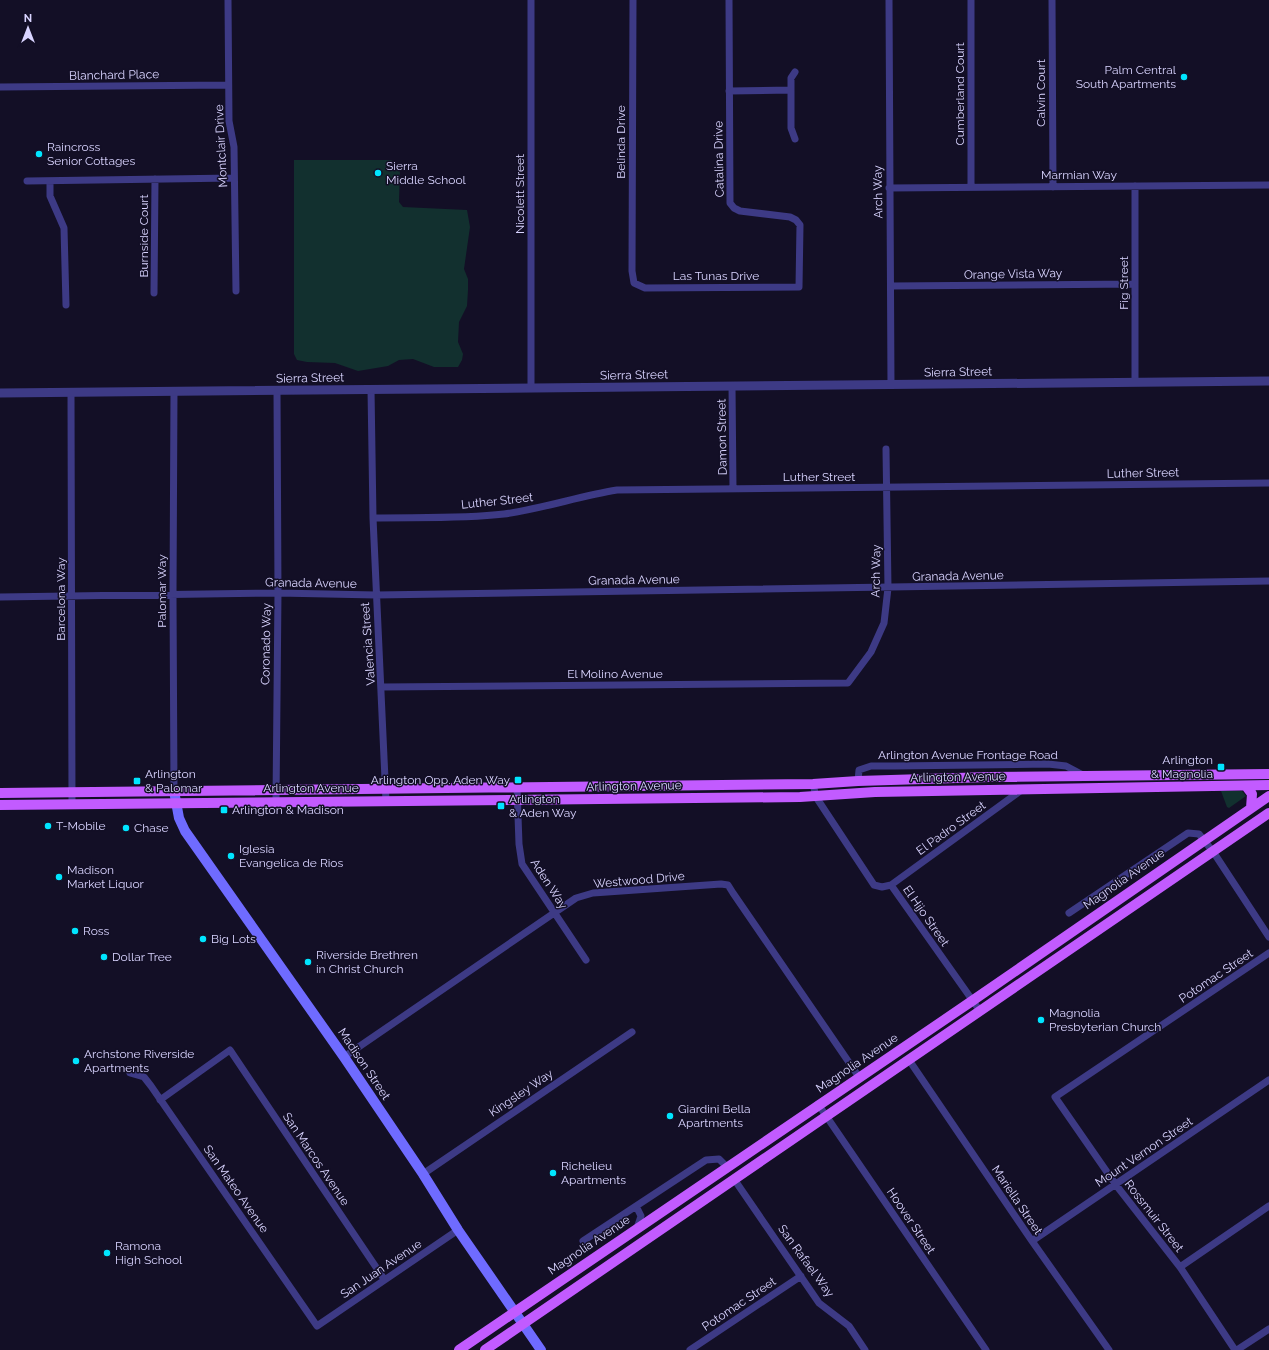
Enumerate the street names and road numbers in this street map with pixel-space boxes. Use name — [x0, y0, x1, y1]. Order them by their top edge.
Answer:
street label: Cumberland Court — [953, 42, 967, 146]
street label: Calvin Court — [1034, 59, 1048, 127]
street label: Blanchard Place — [69, 67, 159, 83]
street label: Montclair Drive — [212, 104, 230, 188]
street label: Belinda Drive — [614, 105, 628, 179]
street label: Catalina Drive — [711, 121, 727, 197]
street label: Nicolett Street — [513, 154, 527, 234]
street label: Arch Way — [871, 165, 885, 219]
street label: Marmian Way — [1041, 168, 1117, 182]
street label: Burnside Court — [137, 194, 151, 278]
street label: Fig Street — [1117, 256, 1131, 310]
street label: Orange Vista Way — [964, 266, 1063, 282]
street label: Las Tunas Drive — [673, 269, 759, 283]
street label: Sierra Street — [924, 364, 992, 380]
street label: Sierra Street — [600, 367, 668, 383]
street label: Sierra Street — [276, 370, 344, 386]
street label: Damon Street — [714, 399, 730, 475]
street label: Luther Street — [1107, 465, 1179, 481]
street label: Luther Street — [783, 470, 855, 484]
street label: Luther Street — [460, 490, 534, 512]
street label: Arch Way — [869, 544, 883, 598]
street label: Palomar Way — [155, 554, 169, 628]
street label: Barcelona Way — [54, 557, 68, 641]
street label: Granada Avenue — [912, 568, 1004, 584]
street label: Granada Avenue — [588, 572, 680, 588]
street label: Granada Avenue — [265, 575, 357, 591]
street label: Coronado Way — [258, 602, 274, 685]
street label: Valencia Street — [358, 602, 378, 686]
street label: El Molino Avenue — [567, 667, 663, 681]
street label: Arlington Avenue Frontage Road — [878, 748, 1058, 762]
street label: Arlington Avenue — [910, 769, 1006, 785]
street label: Arlington Avenue — [586, 778, 682, 794]
street label: Arlington Avenue — [263, 781, 359, 795]
street label: El Padro Street — [914, 798, 988, 858]
street label: Magnolia Avenue — [1081, 846, 1167, 912]
street label: Aden Way — [528, 856, 571, 912]
street label: Westwood Drive — [593, 869, 685, 891]
street label: El Hijo Street — [900, 883, 952, 949]
street label: Potomac Street — [1176, 946, 1256, 1006]
street label: Madison Street — [335, 1026, 393, 1102]
street label: Magnolia Avenue — [813, 1030, 901, 1096]
street label: Kingsley Way — [486, 1066, 556, 1120]
street label: San Marcos Avenue — [280, 1110, 352, 1208]
street label: Mount Vernon Street — [1093, 1114, 1195, 1190]
street label: San Mateo Avenue — [201, 1142, 271, 1236]
street label: Mariella Street — [989, 1163, 1045, 1237]
street label: Rossmuir Street — [1122, 1177, 1186, 1255]
street label: Hoover Street — [884, 1185, 938, 1257]
street label: Magnolia Avenue — [545, 1212, 633, 1278]
street label: San Rafael Way — [775, 1222, 837, 1300]
street label: San Juan Avenue — [338, 1237, 424, 1301]
street label: Potomac Street — [699, 1274, 779, 1334]

